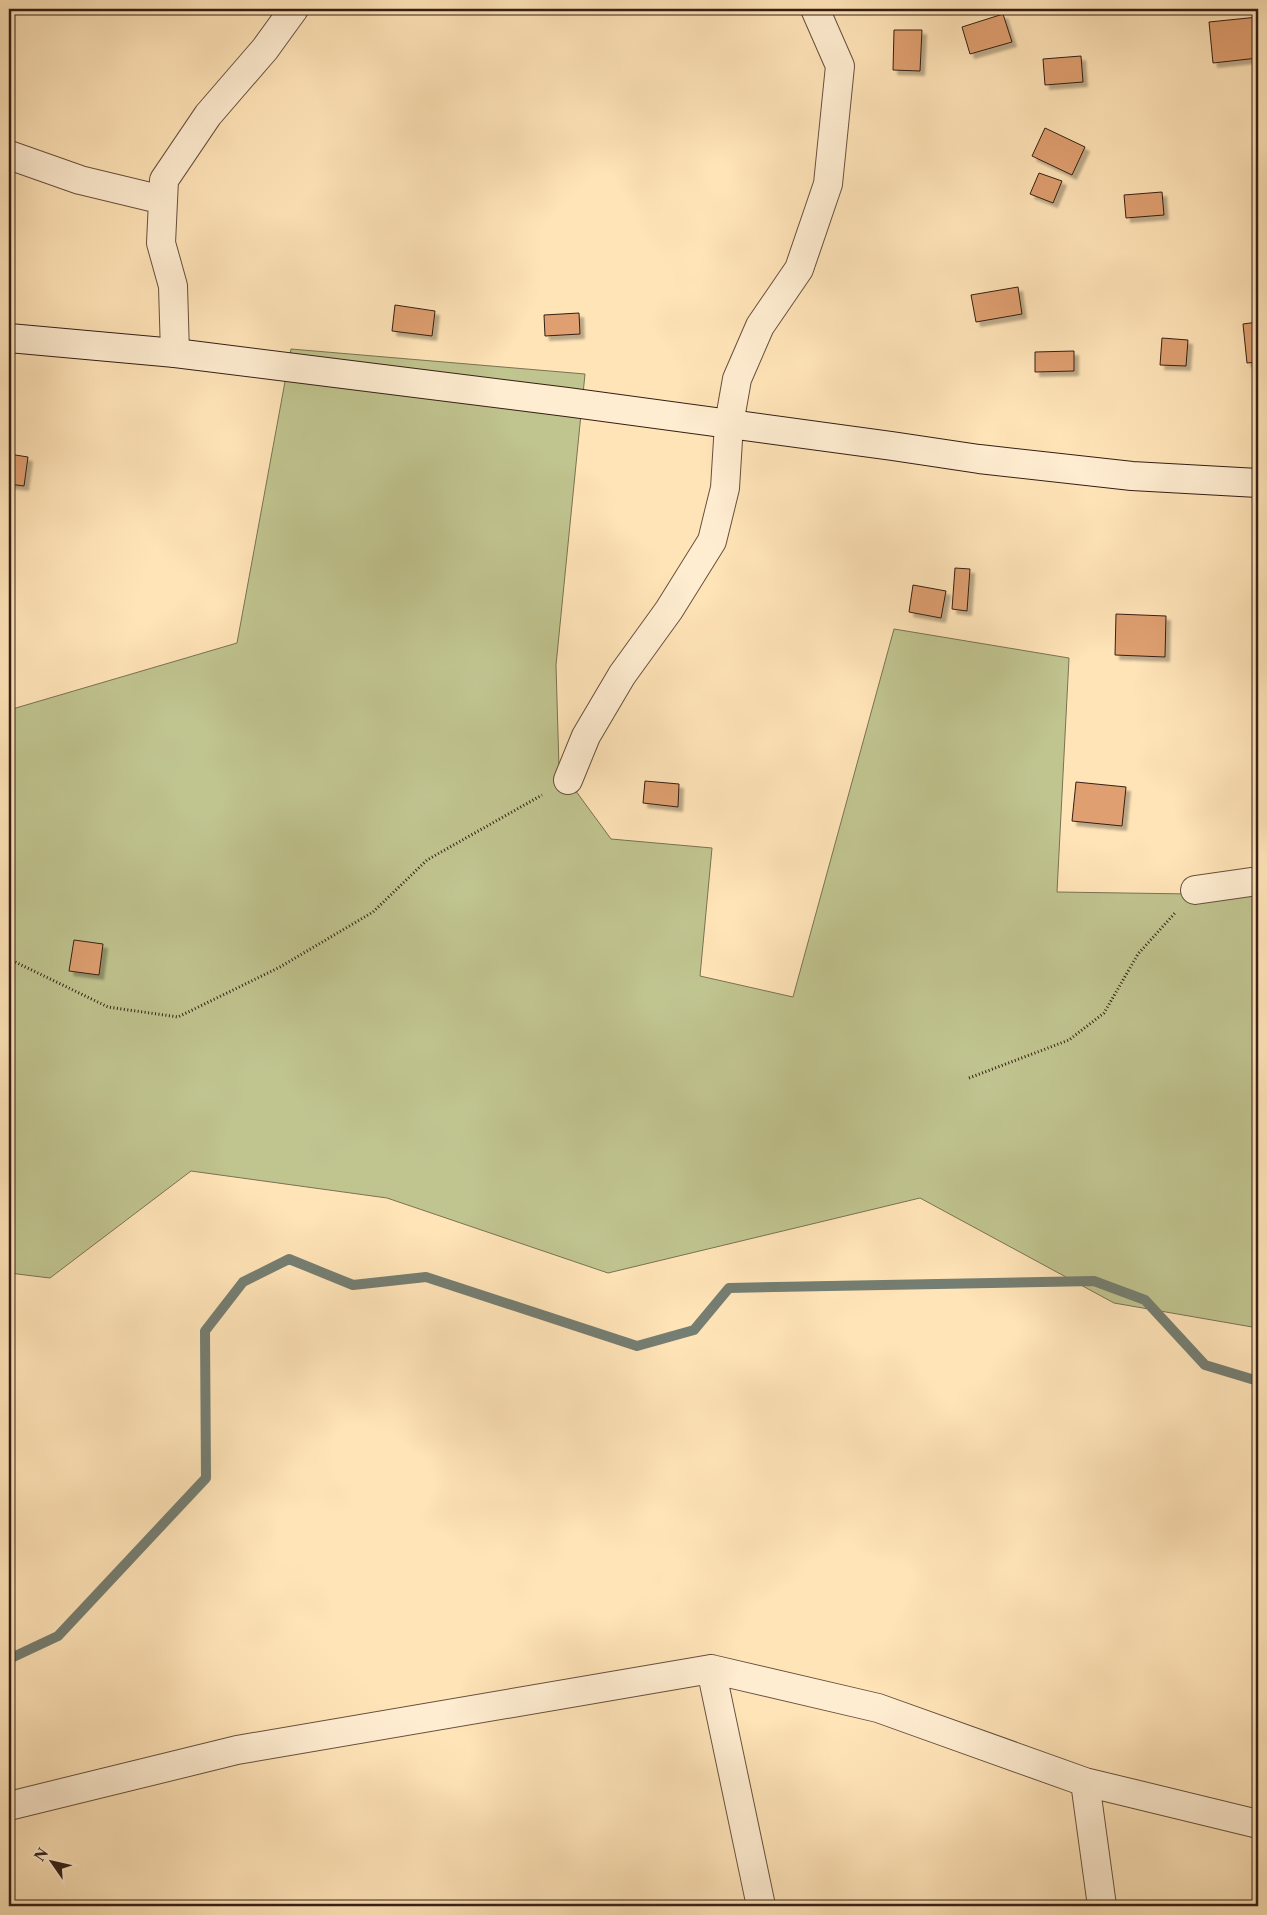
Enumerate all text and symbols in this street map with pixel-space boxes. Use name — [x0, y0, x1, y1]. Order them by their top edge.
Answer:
north arrow — [28, 1838, 78, 1888]
text: N — [30, 1845, 52, 1865]

